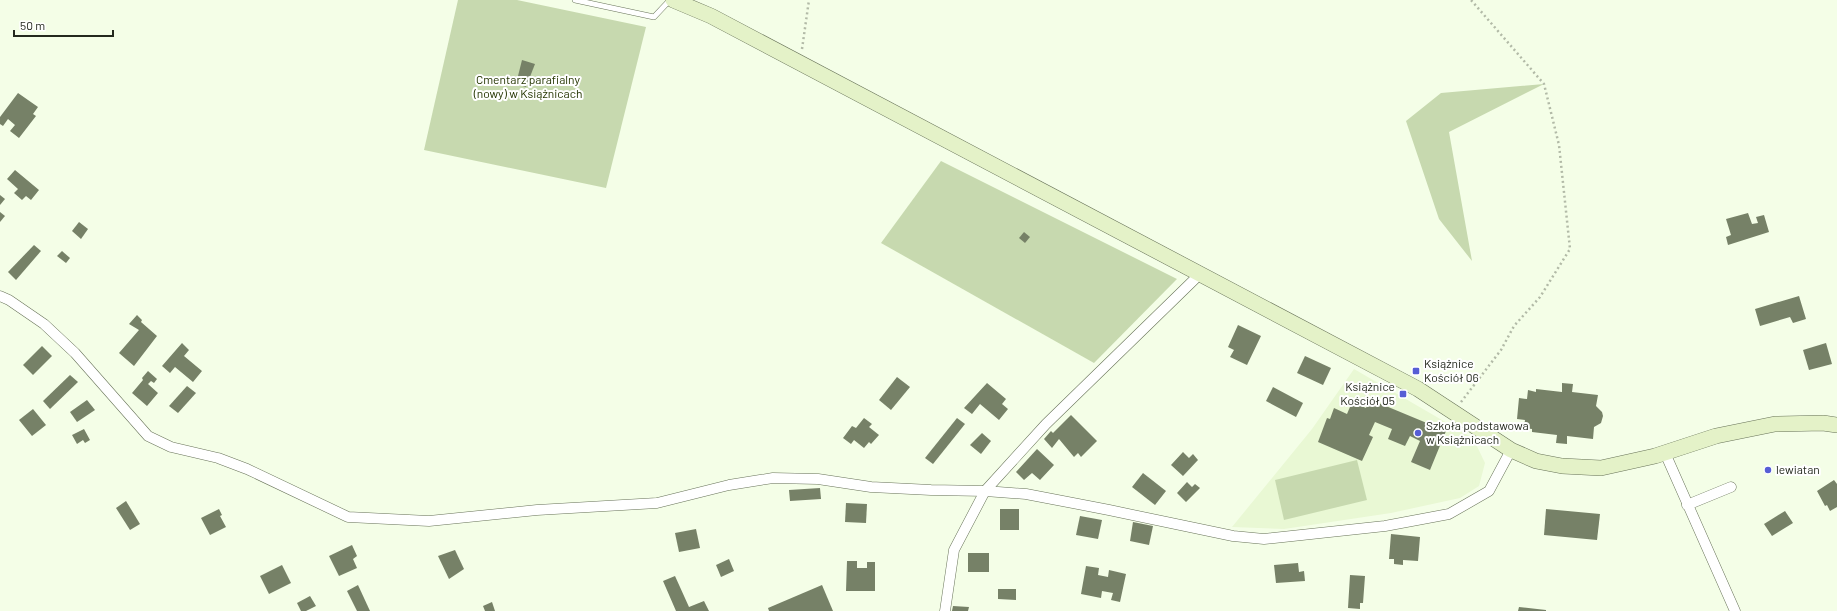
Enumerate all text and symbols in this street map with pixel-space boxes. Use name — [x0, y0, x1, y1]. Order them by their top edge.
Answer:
scale bar — [14, 12, 113, 38]
text: 50 m — [20, 18, 45, 32]
park label: Cmentarz parafialny (nowy) w Książnicach — [473, 72, 582, 100]
place label: Książnice Kościół 06 — [1424, 356, 1479, 384]
marker: Książnice Kościół 06 — [1411, 366, 1421, 376]
place label: Książnice Kościół 05 — [1340, 379, 1395, 407]
marker: Książnice Kościół 05 — [1398, 389, 1408, 399]
place label: Szkoła podstawowa w Książnicach — [1426, 418, 1529, 446]
marker: Szkoła podstawowa w Książnicach — [1413, 428, 1423, 438]
place label: lewiatan — [1776, 462, 1820, 476]
marker: lewiatan — [1763, 465, 1773, 475]

